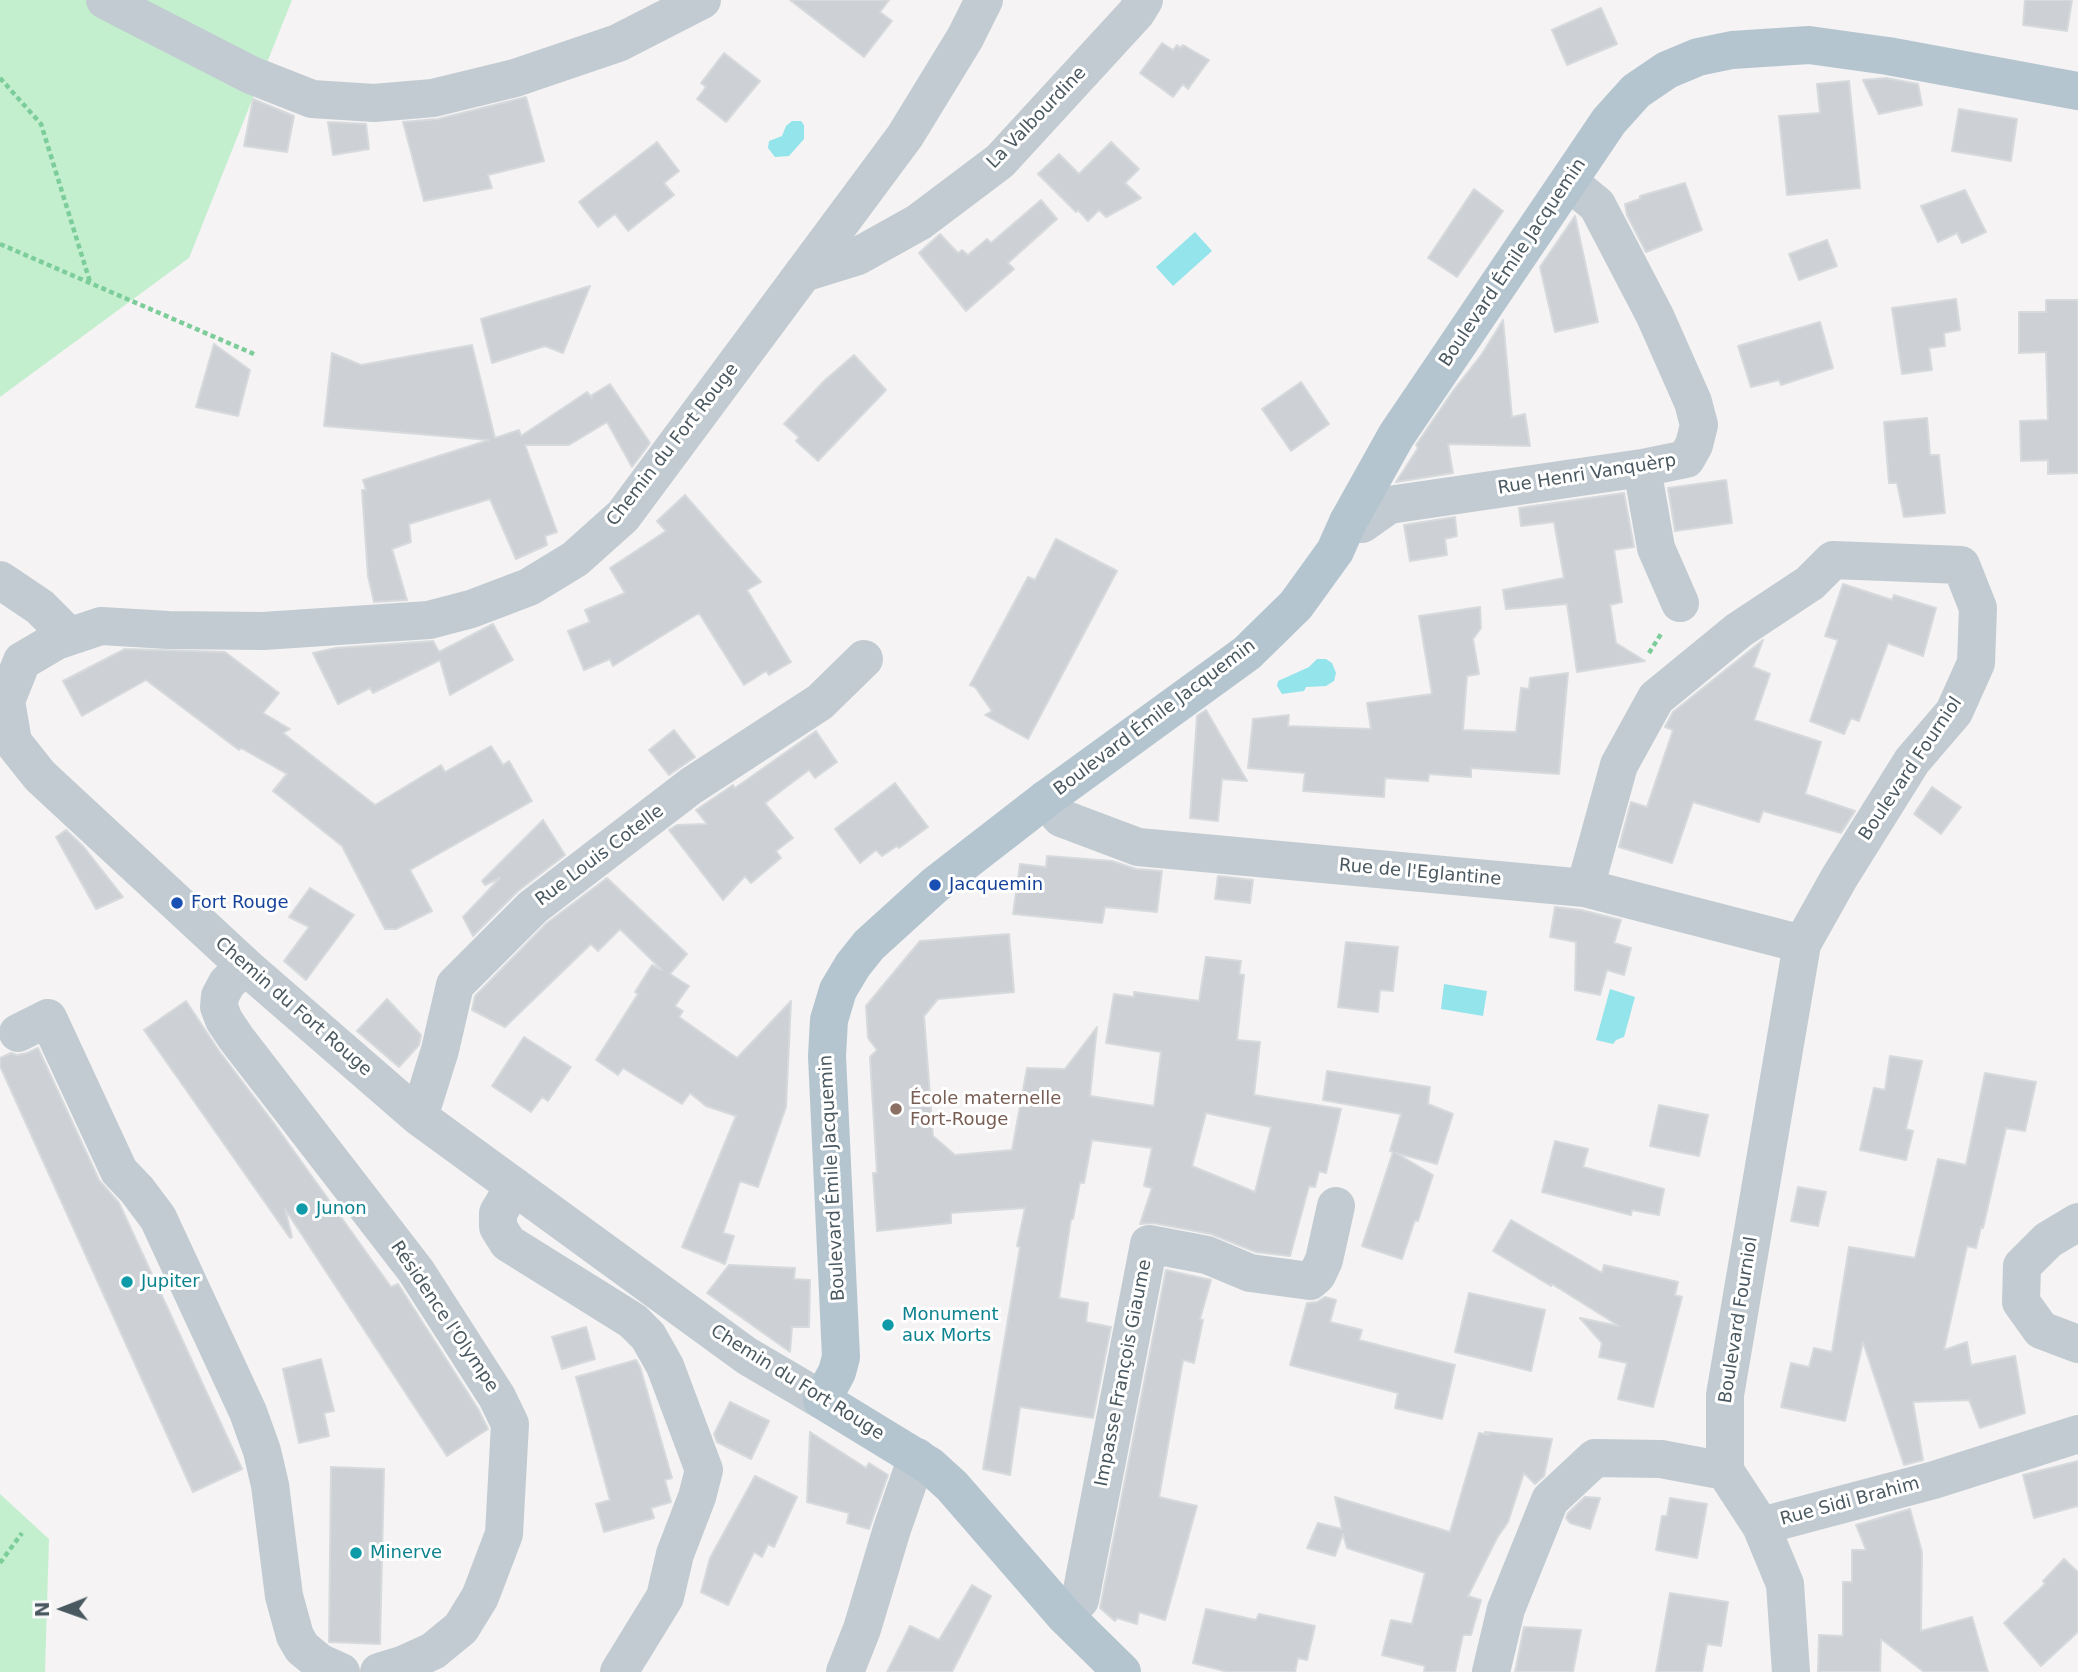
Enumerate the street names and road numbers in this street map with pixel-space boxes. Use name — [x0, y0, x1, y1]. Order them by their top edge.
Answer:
street label: La Valbourdine — [983, 62, 1091, 174]
street label: Boulevard Émile Jacquemin — [1435, 155, 1591, 371]
street label: Chemin du Fort Rouge — [603, 359, 743, 531]
street label: Rue Henri Vanquèrp — [1496, 450, 1678, 500]
street label: Boulevard Émile Jacquemin — [1050, 635, 1260, 801]
street label: Boulevard Fourniol — [1855, 693, 1967, 845]
street label: Rue Louis Cotelle — [532, 801, 668, 911]
street label: Rue de l'Eglantine — [1338, 855, 1502, 891]
street label: Chemin du Fort Rouge — [210, 933, 376, 1081]
street label: Boulevard Émile Jacquemin — [816, 1054, 850, 1302]
street label: Boulevard Fourniol — [1715, 1235, 1763, 1405]
street label: Résidence l'Olympe — [385, 1237, 503, 1397]
street label: Impasse François Giaume — [1091, 1258, 1157, 1488]
street label: Chemin du Fort Rouge — [706, 1321, 888, 1445]
street label: Rue Sidi Brahim — [1778, 1473, 1922, 1531]

